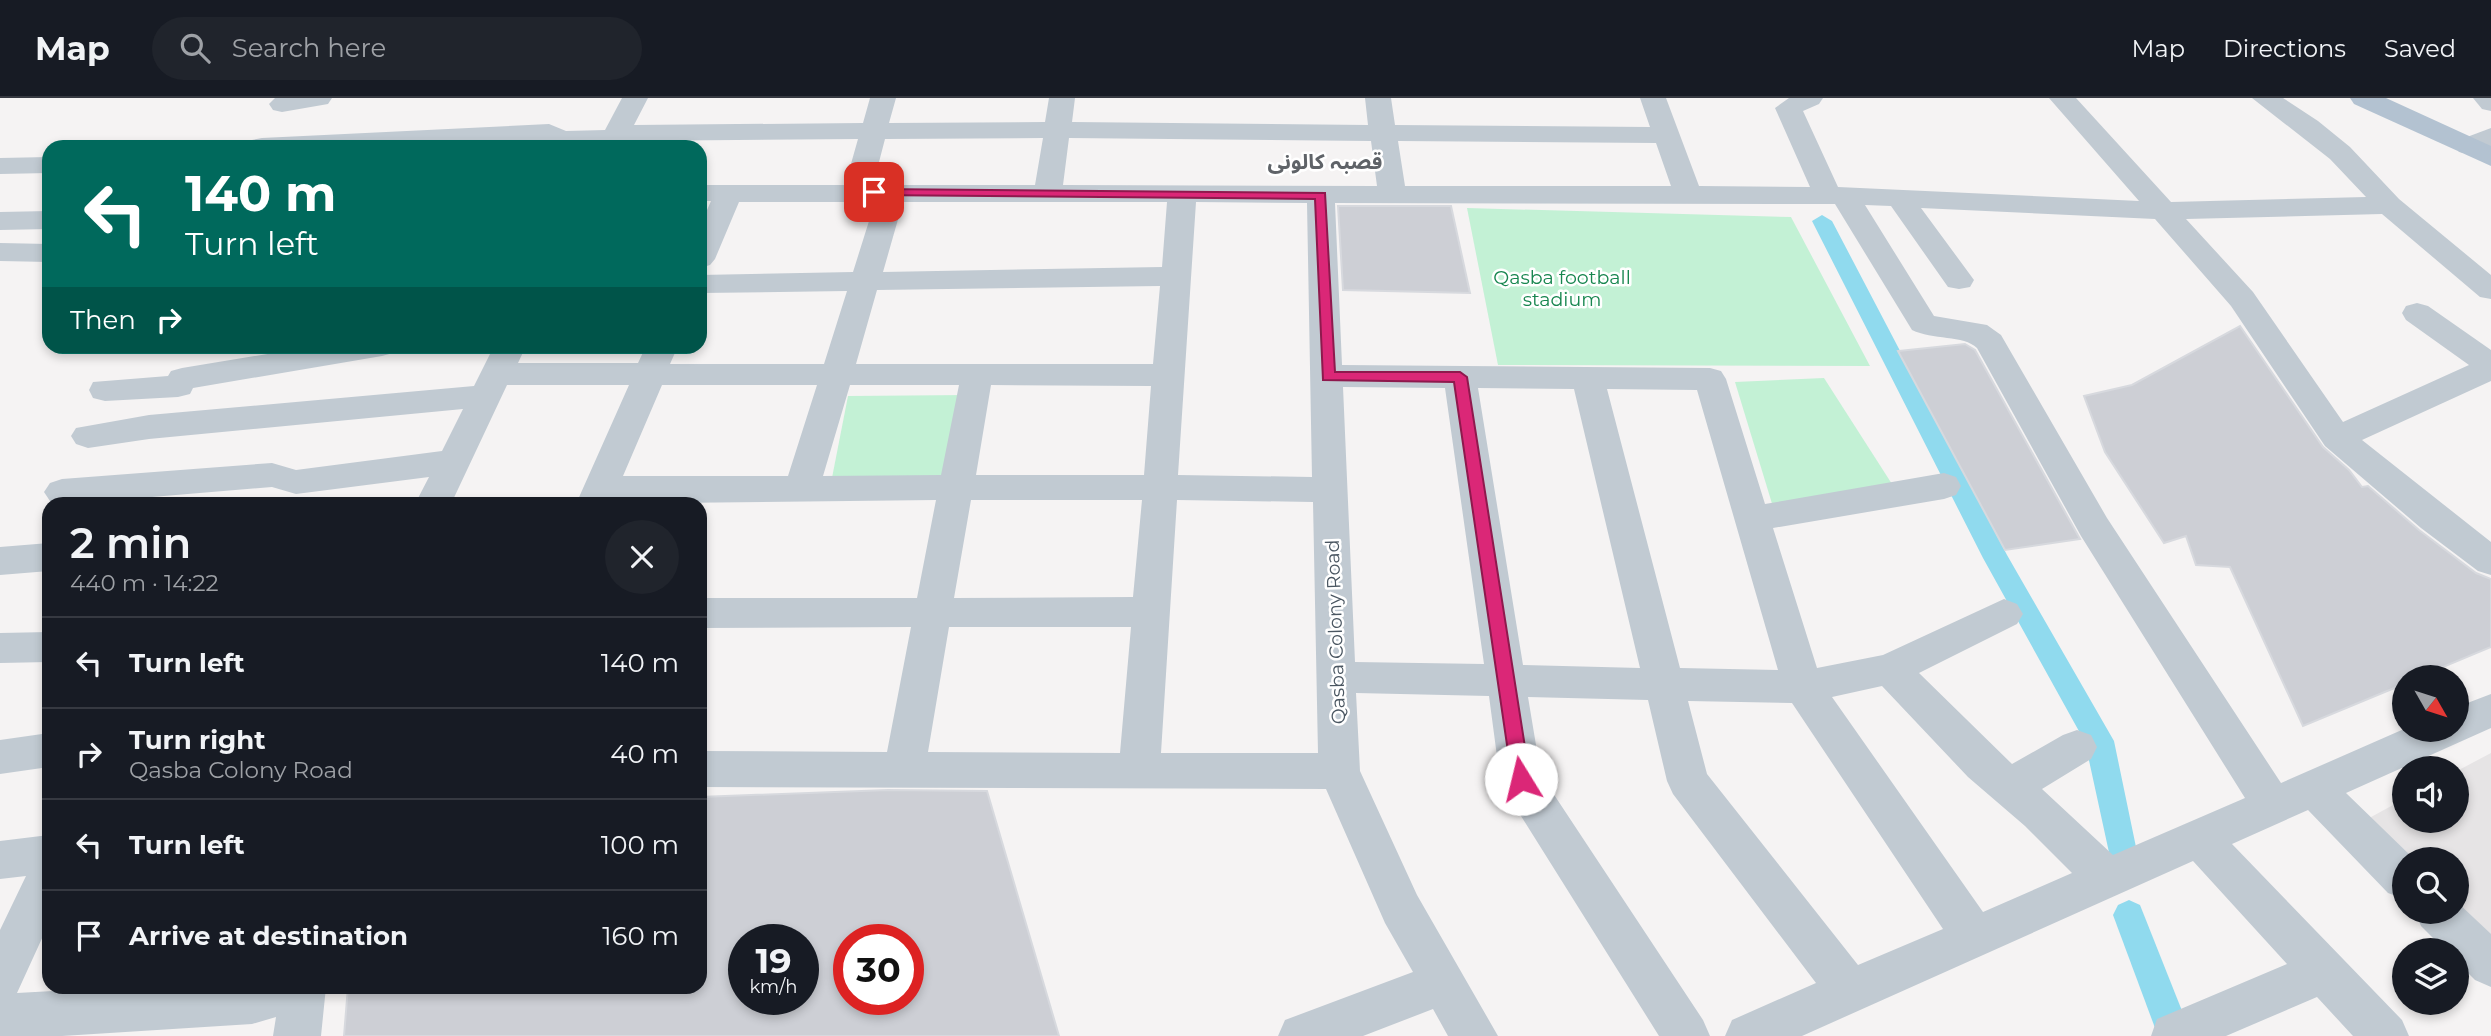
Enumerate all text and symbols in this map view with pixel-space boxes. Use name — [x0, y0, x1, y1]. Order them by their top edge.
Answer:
search box — [152, 17, 642, 80]
text: Map — [35, 28, 110, 68]
icon: search — [176, 29, 214, 67]
text: Search here — [232, 32, 386, 64]
text: Map — [2132, 34, 2185, 63]
text: Directions — [2223, 34, 2346, 63]
text: Saved — [2384, 34, 2456, 63]
district label: قصبہ کالونی — [1268, 149, 1382, 174]
pin — [844, 162, 904, 222]
text: 140 m — [185, 164, 337, 223]
icon: left — [70, 168, 161, 259]
icon: arrive — [855, 173, 893, 211]
text: Turn left — [185, 224, 319, 263]
park label: Qasba football stadium — [1493, 266, 1631, 311]
icon: right — [150, 301, 188, 339]
text: Then — [70, 304, 136, 336]
text: 2 min — [70, 517, 191, 569]
button: close — [605, 520, 679, 594]
street label: Qasba Colony Road — [1321, 539, 1350, 725]
text: 440 m · 14:22 — [70, 569, 219, 597]
icon: left — [70, 644, 108, 682]
text: Turn left — [129, 647, 245, 679]
text: 140 m — [601, 647, 679, 679]
north arrow — [2392, 665, 2469, 742]
map controls — [2392, 665, 2469, 1015]
text: Turn right — [129, 724, 265, 756]
icon: right — [70, 735, 108, 773]
text: 40 m — [610, 738, 679, 770]
position arrow — [1484, 742, 1558, 816]
text: Qasba Colony Road — [129, 756, 353, 784]
button: sound — [2392, 756, 2469, 833]
icon: left — [70, 826, 108, 864]
text: Turn left — [129, 829, 245, 861]
text: 100 m — [601, 829, 679, 861]
button: search — [2392, 847, 2469, 924]
icon: arrive — [70, 917, 108, 955]
text: Arrive at destination — [129, 920, 408, 952]
text: 160 m — [602, 920, 679, 952]
speed limit sign: 30 — [833, 924, 924, 1015]
button: layers — [2392, 938, 2469, 1015]
text: 19 — [755, 939, 792, 982]
text: km/h — [749, 976, 798, 998]

